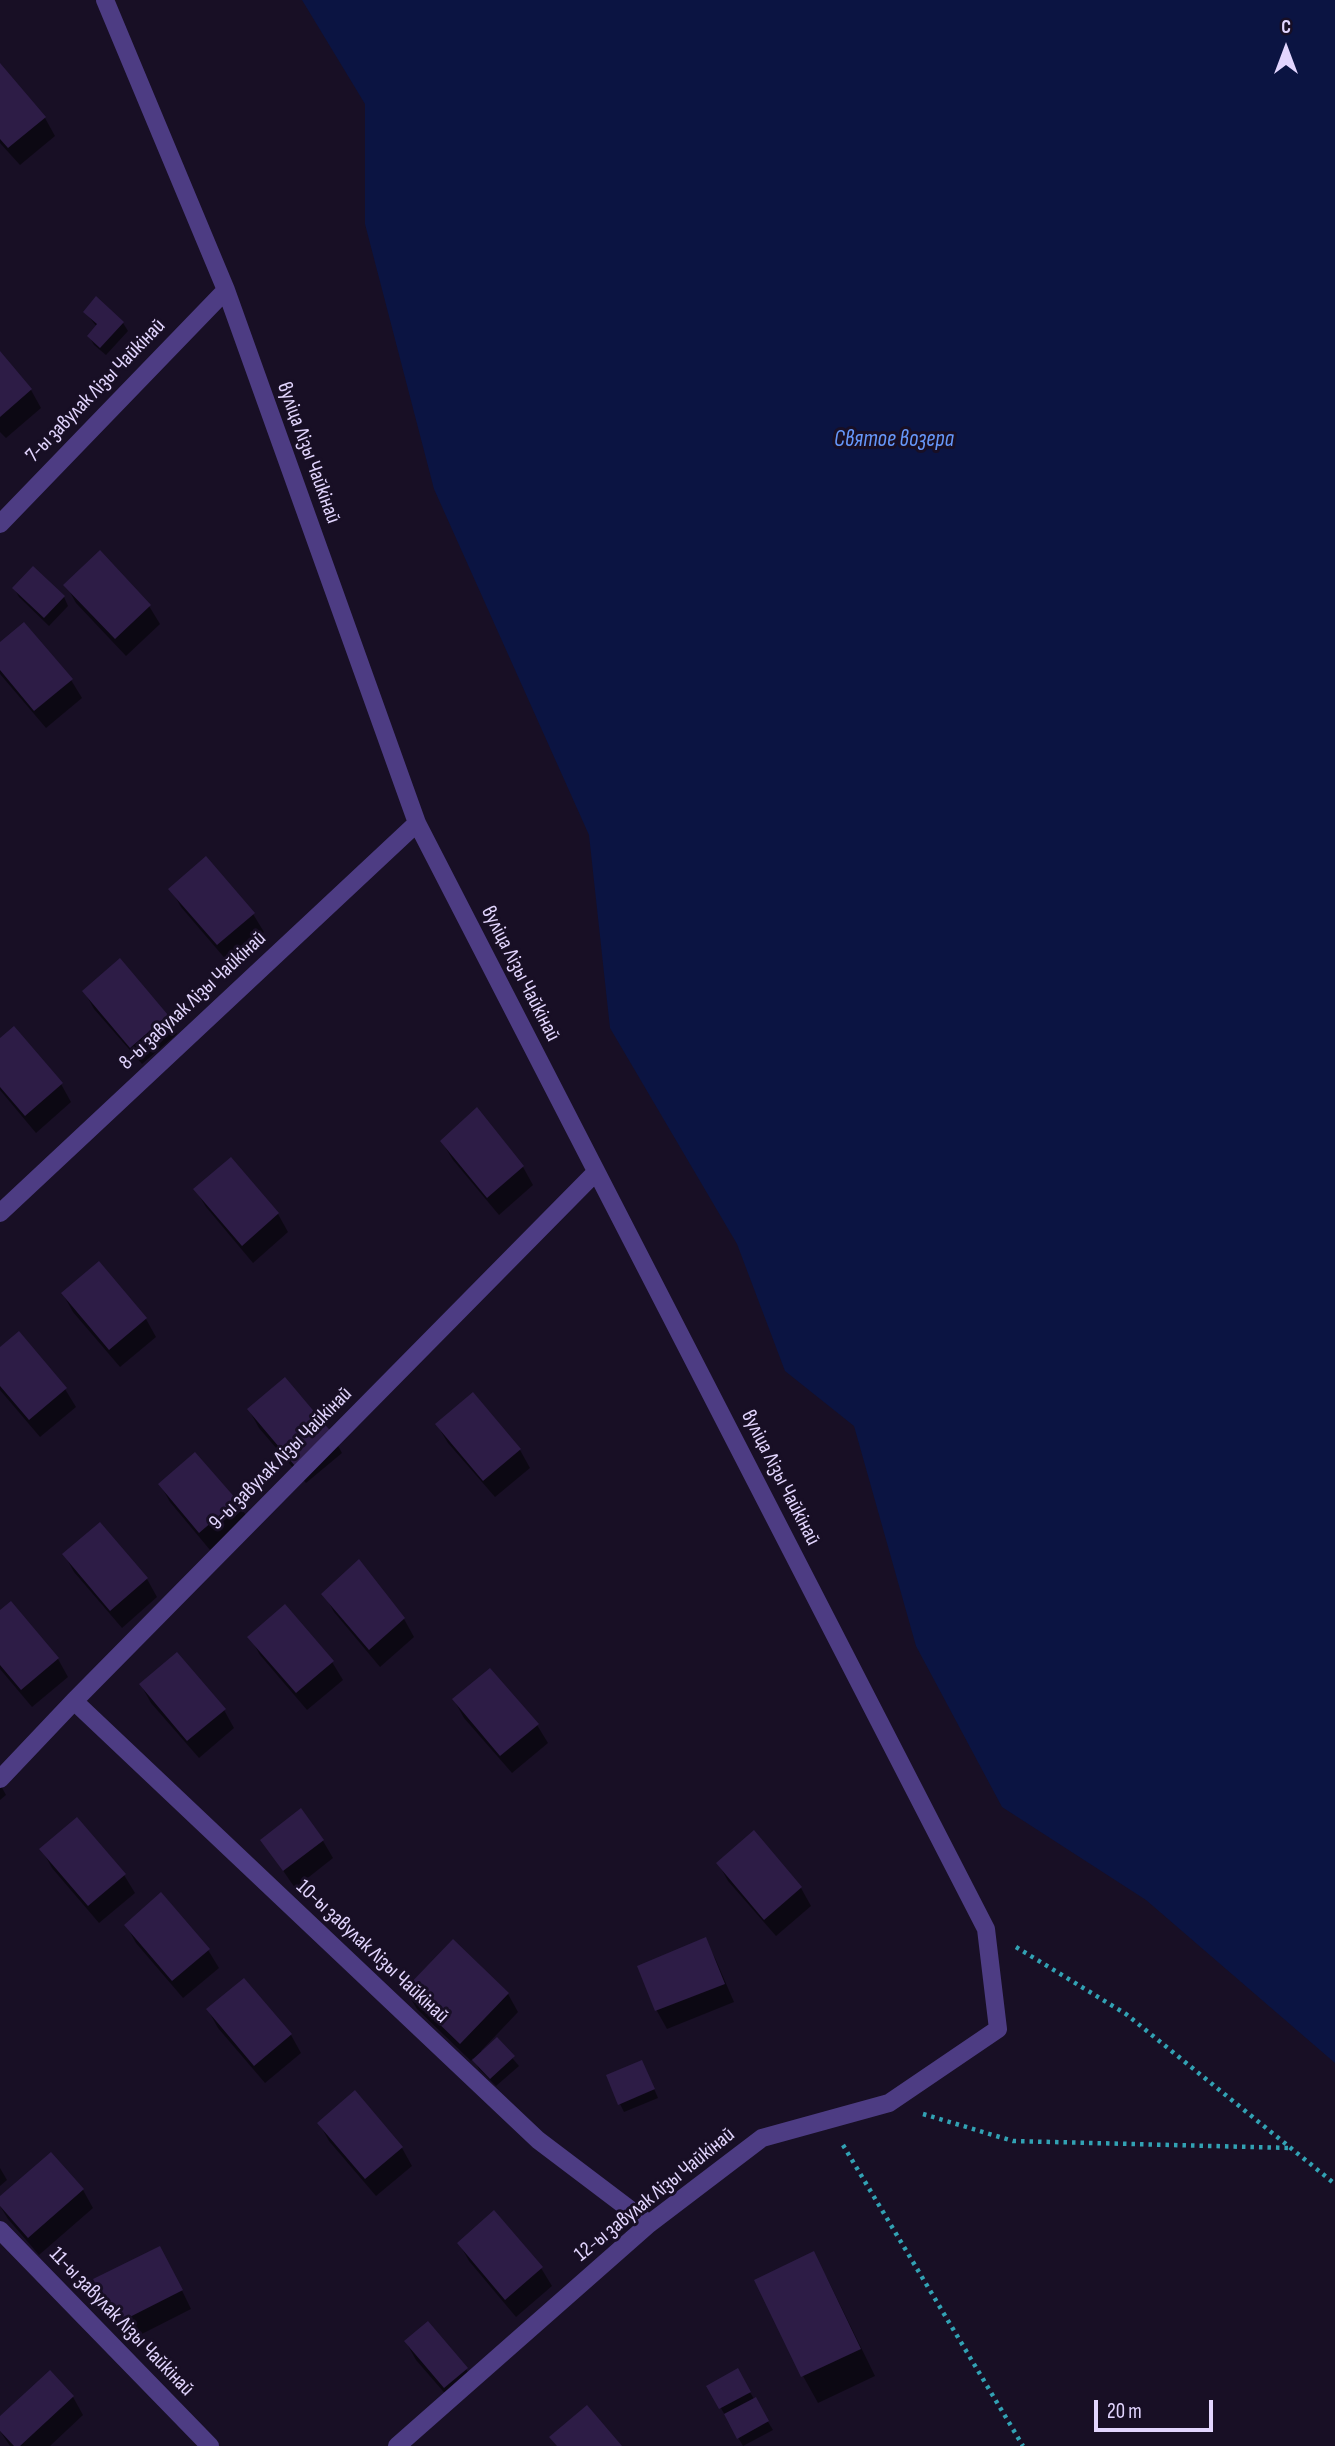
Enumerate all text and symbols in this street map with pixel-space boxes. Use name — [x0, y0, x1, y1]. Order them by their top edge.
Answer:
north arrow — [1251, 14, 1321, 84]
text: С — [1281, 16, 1291, 39]
street label: 7-ы завулак Лізы Чайкінай — [21, 314, 171, 468]
street label: вуліца Лізы Чайкінай — [271, 379, 345, 527]
water label: Святое возера — [834, 426, 954, 454]
street label: вуліца Лізы Чайкінай — [475, 902, 565, 1046]
street label: 8-ы завулак Лізы Чайкінай — [114, 926, 272, 1076]
street label: 9-ы завулак Лізы Чайкінай — [204, 1382, 358, 1536]
street label: вуліца Лізы Чайкінай — [735, 1406, 825, 1550]
street label: 10-ы завулак Лізы Чайкінай — [291, 1875, 453, 2029]
street label: 12-ы завулак Лізы Чайкінай — [570, 2123, 740, 2267]
street label: 11-ы завулак Лізы Чайкінай — [43, 2242, 199, 2402]
scale bar — [1097, 2386, 1216, 2430]
text: 20 m — [1107, 2399, 1142, 2424]

